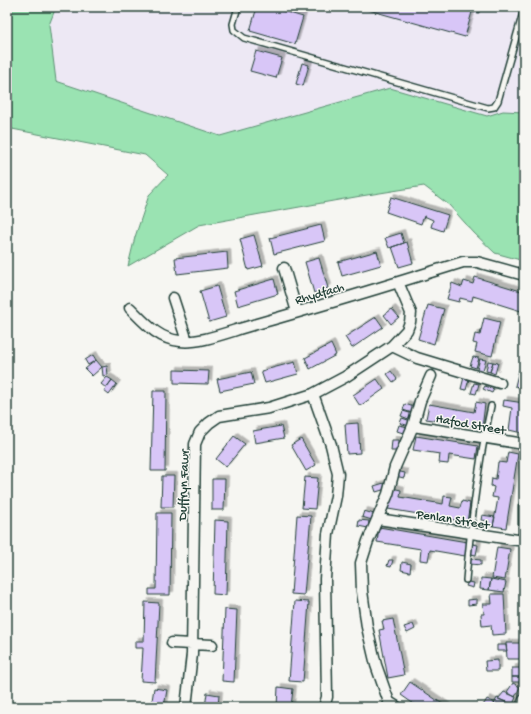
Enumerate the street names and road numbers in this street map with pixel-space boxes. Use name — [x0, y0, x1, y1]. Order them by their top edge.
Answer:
street label: Rhydfach — [293, 280, 346, 309]
street label: Hafod Street — [434, 412, 508, 439]
street label: Duffryn Fawr — [176, 448, 193, 522]
street label: Penlan Street — [414, 507, 492, 534]

